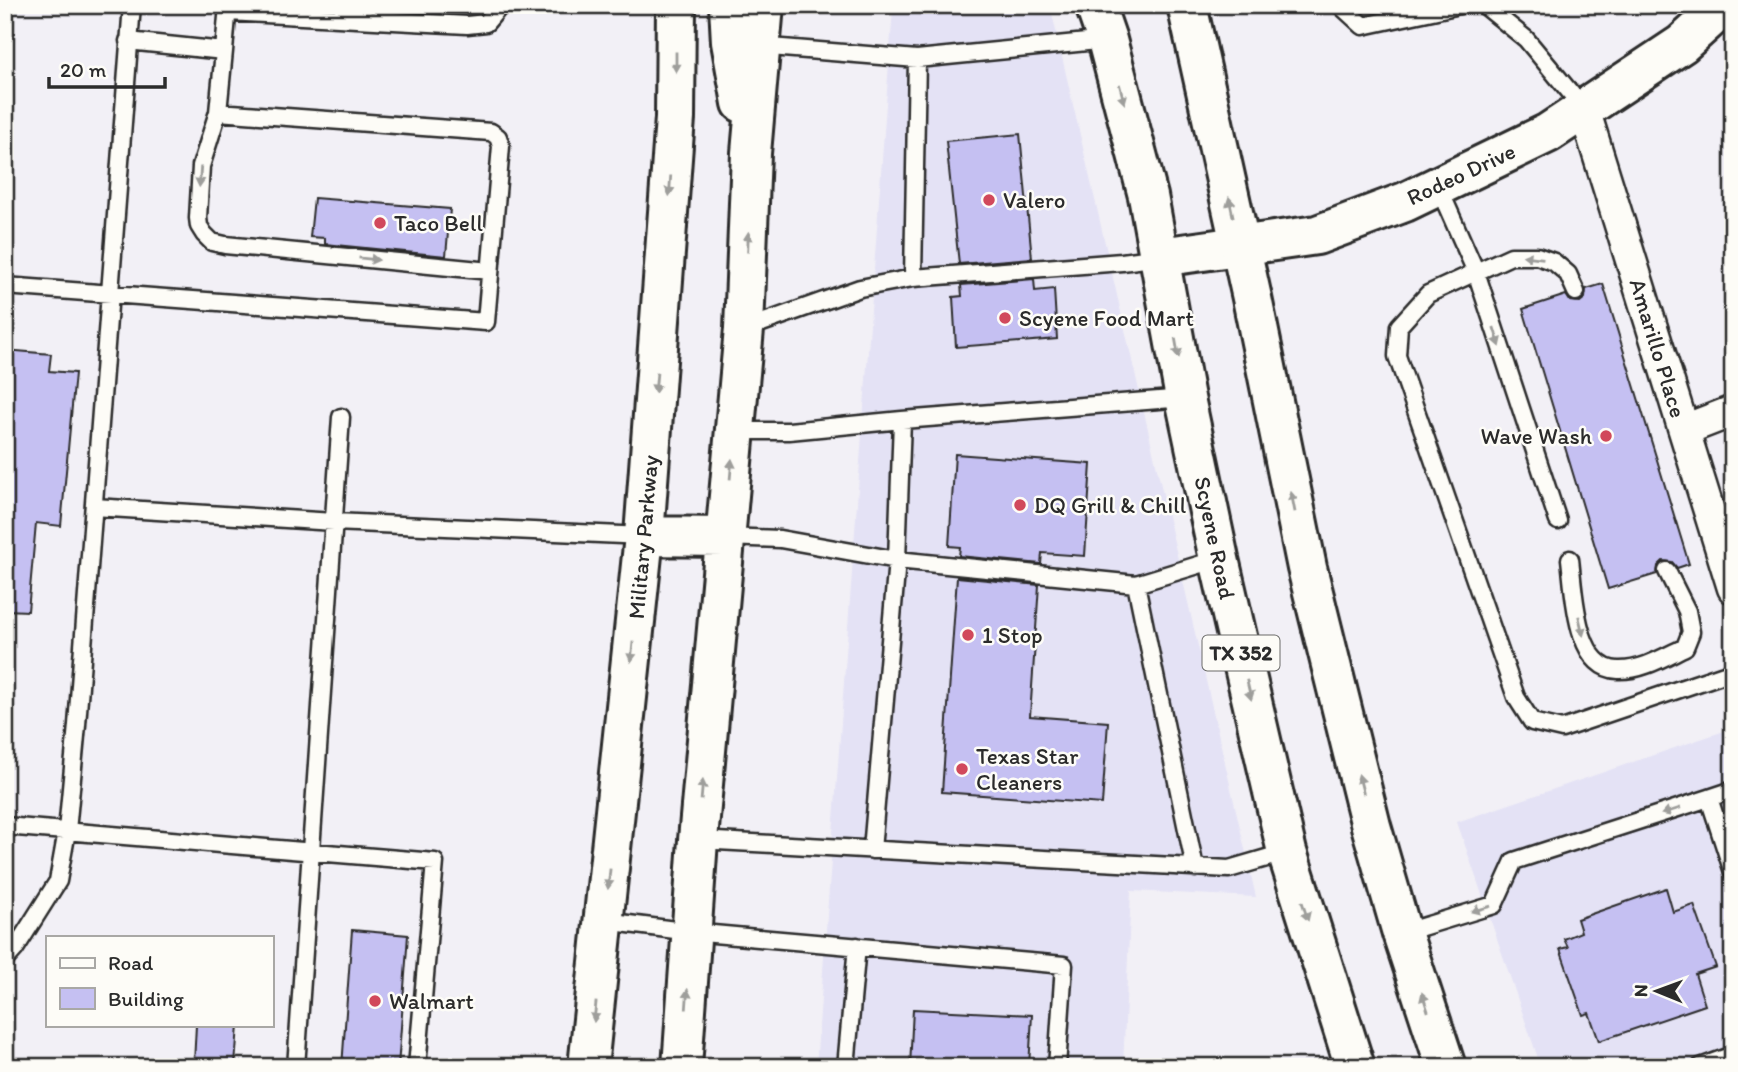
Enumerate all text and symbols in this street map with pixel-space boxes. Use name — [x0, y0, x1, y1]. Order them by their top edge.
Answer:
scale bar — [49, 46, 164, 90]
one-way arrow — [670, 51, 682, 73]
text: 20 m — [60, 57, 107, 82]
one-way arrow — [1117, 84, 1127, 105]
street label: Rodeo Drive — [1402, 137, 1520, 211]
one-way arrow — [194, 166, 205, 188]
one-way arrow — [665, 175, 676, 197]
place label: Valero — [1003, 186, 1065, 214]
marker: Valero — [981, 192, 997, 208]
one-way arrow — [1226, 196, 1237, 218]
place label: Taco Bell — [394, 209, 483, 237]
marker: Taco Bell — [372, 215, 388, 231]
one-way arrow — [742, 231, 753, 253]
one-way arrow — [1522, 252, 1544, 263]
one-way arrow — [358, 254, 380, 265]
street label: Amarillo Place — [1624, 275, 1692, 421]
place label: Scyene Food Mart — [1019, 304, 1194, 332]
marker: Scyene Food Mart — [997, 310, 1013, 326]
one-way arrow — [1493, 327, 1503, 348]
one-way arrow — [1172, 337, 1183, 359]
one-way arrow — [650, 372, 661, 394]
place label: Wave Wash — [1480, 422, 1592, 450]
marker: Wave Wash — [1598, 428, 1614, 444]
street label: Military Parkway — [622, 454, 664, 620]
one-way arrow — [726, 458, 737, 480]
street label: Scyene Road — [1188, 474, 1242, 602]
place label: DQ Grill & Chill — [1034, 491, 1187, 519]
one-way arrow — [1288, 491, 1299, 513]
marker: DQ Grill & Chill — [1012, 497, 1028, 513]
one-way arrow — [1575, 615, 1586, 637]
place label: 1 Stop — [982, 621, 1043, 649]
marker: 1 Stop — [960, 627, 976, 643]
road number: TX 352 — [1202, 636, 1280, 670]
one-way arrow — [626, 642, 637, 664]
one-way arrow — [1244, 679, 1255, 701]
place label: Texas Star Cleaners — [976, 742, 1078, 796]
marker: Texas Star Cleaners — [954, 761, 970, 777]
one-way arrow — [1355, 772, 1366, 794]
one-way arrow — [697, 779, 708, 801]
one-way arrow — [1661, 806, 1682, 816]
one-way arrow — [603, 868, 614, 890]
one-way arrow — [1301, 900, 1311, 921]
one-way arrow — [1470, 904, 1491, 914]
legend — [46, 936, 273, 1026]
text: Road — [108, 950, 154, 975]
north arrow — [1622, 956, 1692, 1026]
text: N — [1629, 984, 1652, 997]
text: Building — [108, 986, 184, 1011]
place label: Walmart — [389, 987, 474, 1015]
one-way arrow — [681, 988, 692, 1010]
one-way arrow — [1419, 991, 1429, 1012]
marker: Walmart — [367, 993, 383, 1009]
one-way arrow — [589, 1001, 600, 1023]

